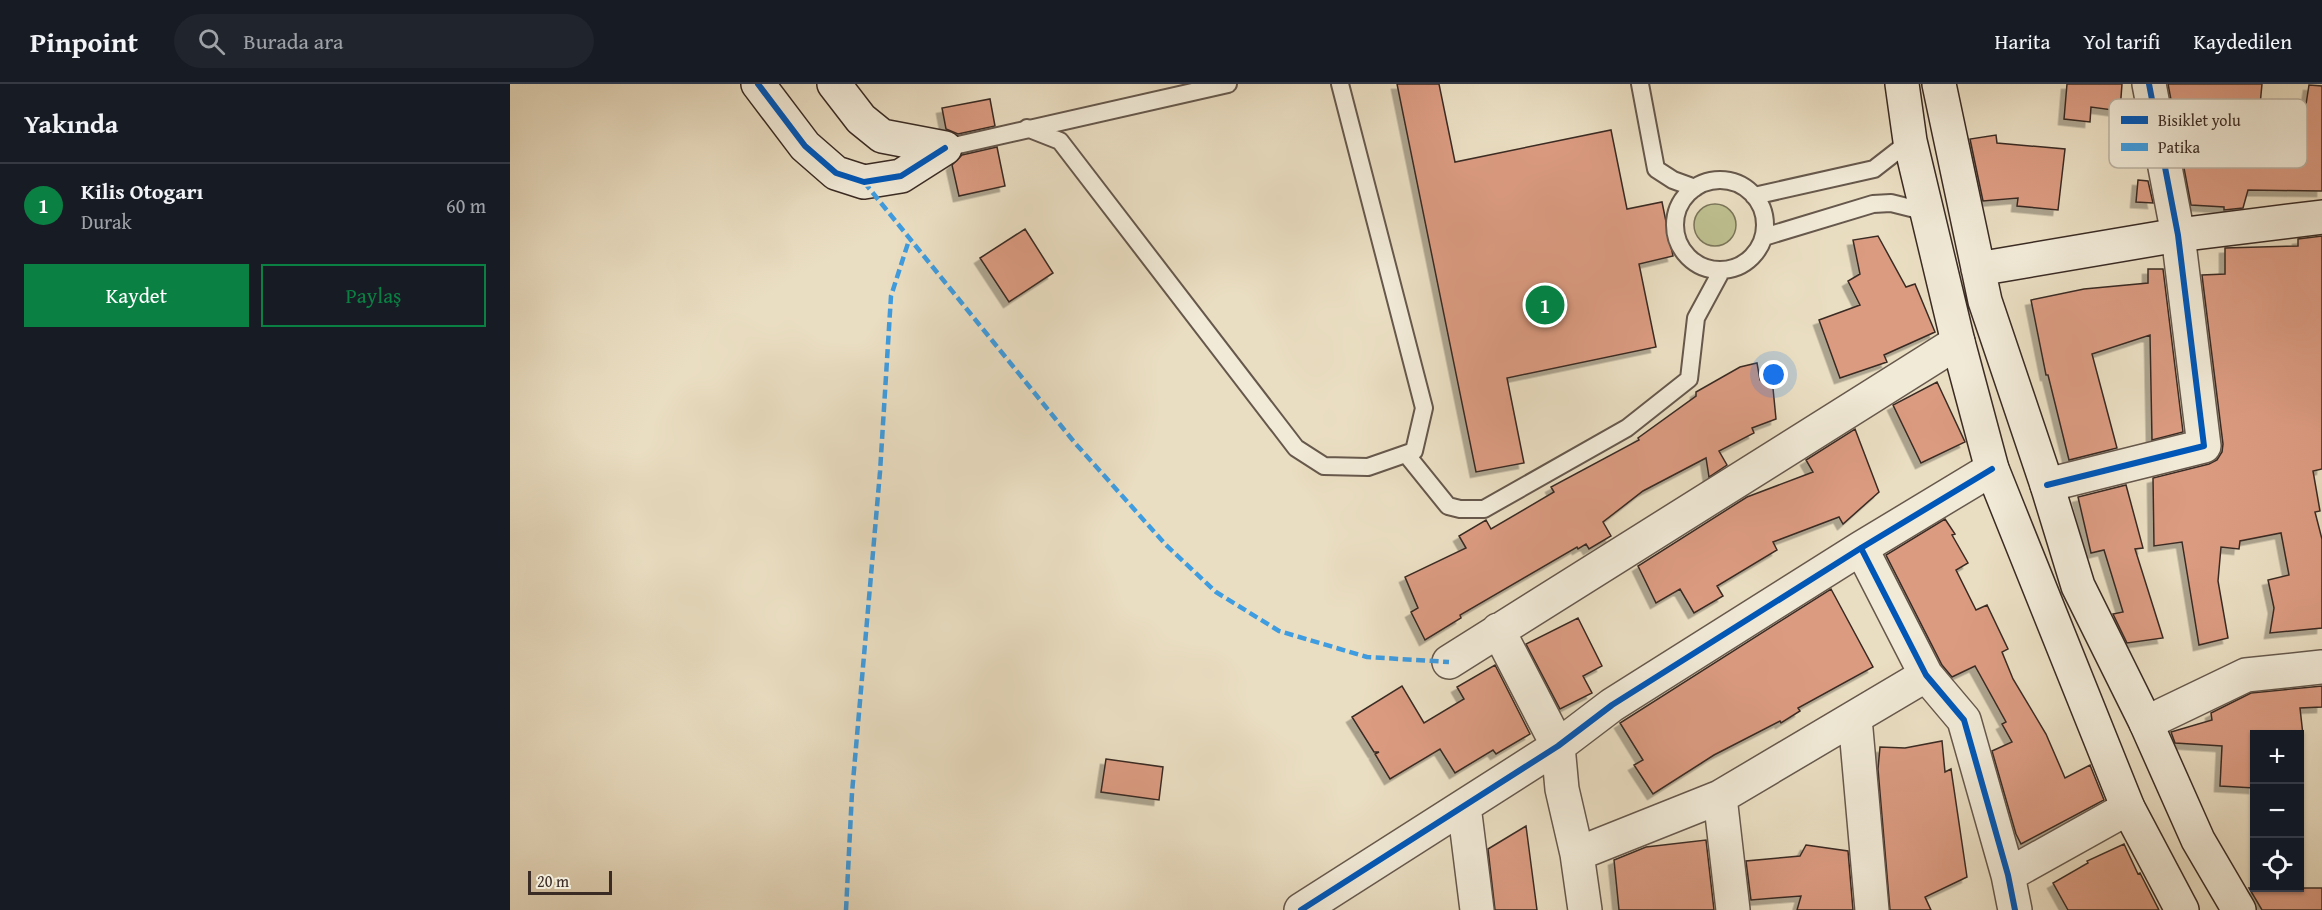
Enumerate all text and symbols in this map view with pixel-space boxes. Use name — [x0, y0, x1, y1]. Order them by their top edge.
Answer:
search box — [174, 14, 594, 68]
text: Pinpoint — [30, 21, 138, 62]
icon: search — [195, 25, 228, 58]
text: Burada ara — [243, 25, 343, 57]
text: Harita — [1995, 26, 2050, 57]
text: Yol tarifi — [2083, 26, 2160, 57]
text: Kaydedilen — [2193, 26, 2292, 57]
legend — [2109, 99, 2307, 168]
text: Yakında — [24, 104, 118, 143]
text: Bisiklet yolu — [2158, 108, 2241, 132]
text: Patika — [2158, 135, 2200, 159]
text: Kilis Otogarı — [81, 175, 203, 207]
text: 1 — [38, 191, 49, 220]
text: 60 m — [446, 191, 486, 220]
text: Durak — [81, 207, 132, 236]
button: Kaydet — [24, 264, 249, 327]
button: Paylaş — [261, 264, 486, 327]
pin: 1 — [1526, 282, 1564, 328]
your location — [1759, 360, 1788, 389]
map controls — [2250, 730, 2304, 892]
button: + — [2250, 730, 2304, 784]
button: − — [2250, 784, 2304, 838]
button: locate — [2250, 838, 2304, 892]
scale bar — [528, 868, 612, 896]
text: 20 m — [537, 869, 569, 893]

